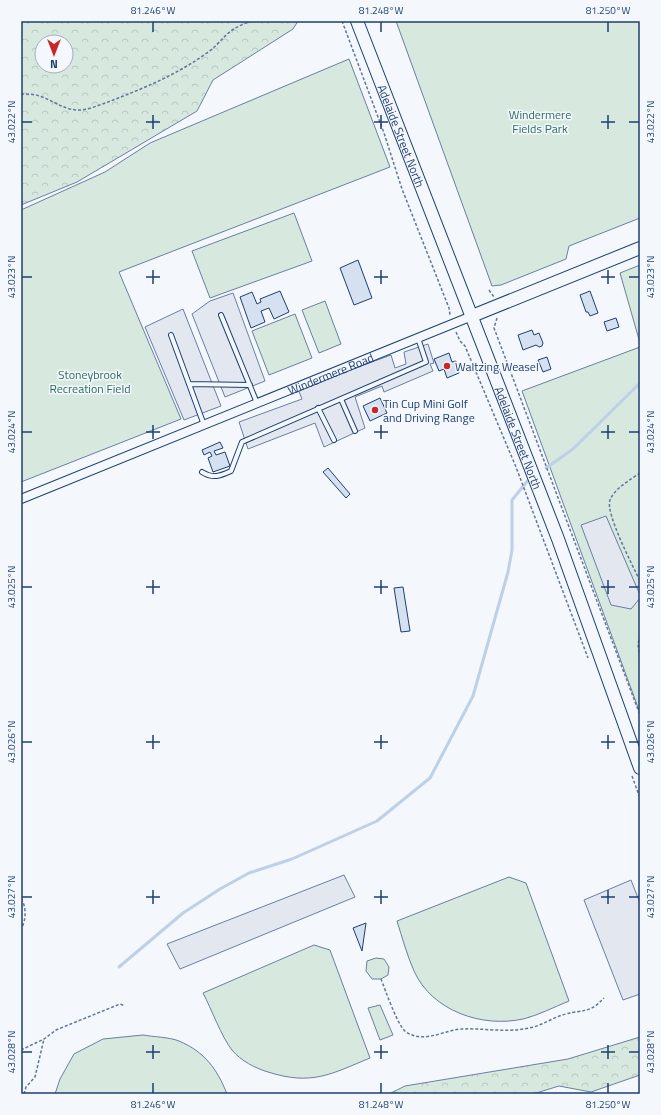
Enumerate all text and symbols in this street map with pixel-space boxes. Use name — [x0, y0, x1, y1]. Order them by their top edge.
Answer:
text: 81.246°W — [131, 3, 175, 18]
text: 81.248°W — [359, 3, 403, 18]
text: 81.250°W — [586, 3, 630, 18]
north arrow — [34, 34, 74, 74]
text: N — [50, 56, 58, 72]
street label: Adelaide Street North — [373, 81, 430, 190]
text: 43.022°N — [4, 101, 19, 143]
text: 43.022°N — [643, 101, 658, 143]
park label: Windermere Fields Park — [509, 105, 571, 138]
text: 43.023°N — [4, 256, 19, 298]
text: 43.023°N — [643, 256, 658, 298]
street label: Windermere Road — [285, 347, 376, 399]
place label: Waltzing Weasel — [455, 357, 539, 376]
marker: Waltzing Weasel — [442, 361, 452, 371]
park label: Stoneybrook Recreation Field — [49, 365, 131, 398]
street label: Adelaide Street North — [490, 384, 547, 492]
place label: Tin Cup Mini Golf and Driving Range — [383, 394, 475, 427]
marker: Tin Cup Mini Golf and Driving Range — [370, 405, 380, 415]
text: 43.024°N — [4, 411, 19, 453]
text: 43.024°N — [643, 411, 658, 453]
text: 43.025°N — [4, 566, 19, 608]
text: 43.025°N — [643, 566, 658, 608]
text: 43.026°N — [4, 721, 19, 763]
text: 43.026°N — [643, 721, 658, 763]
text: 43.027°N — [4, 876, 19, 918]
text: 43.027°N — [643, 876, 658, 918]
text: 43.028°N — [4, 1031, 19, 1073]
text: 43.028°N — [643, 1031, 658, 1073]
text: 81.246°W — [131, 1097, 175, 1112]
text: 81.248°W — [359, 1097, 403, 1112]
text: 81.250°W — [586, 1097, 630, 1112]

